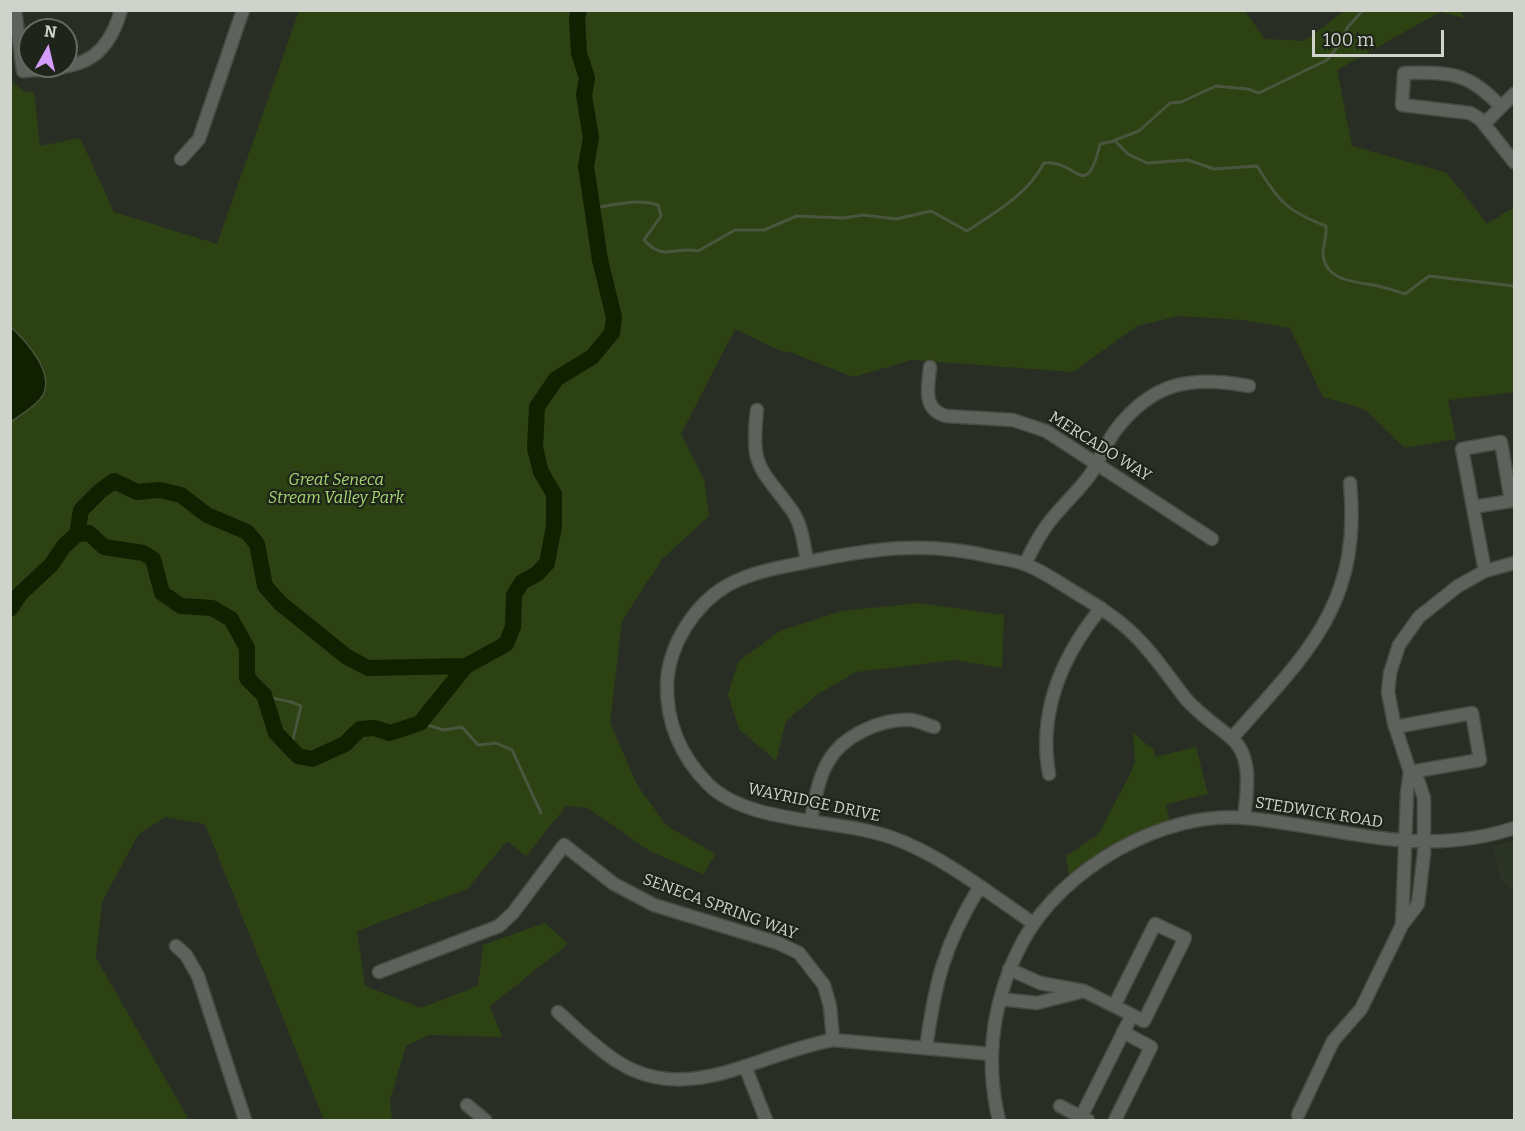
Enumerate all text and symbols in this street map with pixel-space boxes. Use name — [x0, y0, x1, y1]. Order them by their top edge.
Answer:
north arrow — [18, 18, 78, 78]
scale bar — [1315, 18, 1447, 56]
text: N — [43, 21, 58, 42]
text: 100 m — [1323, 29, 1374, 51]
street label: MERCADO WAY — [1045, 408, 1155, 486]
park label: Great Seneca Stream Valley Park — [268, 471, 404, 509]
street label: WAYRIDGE DRIVE — [746, 780, 882, 826]
street label: STEDWICK ROAD — [1254, 793, 1384, 833]
street label: SENECA SPRING WAY — [640, 870, 800, 944]

